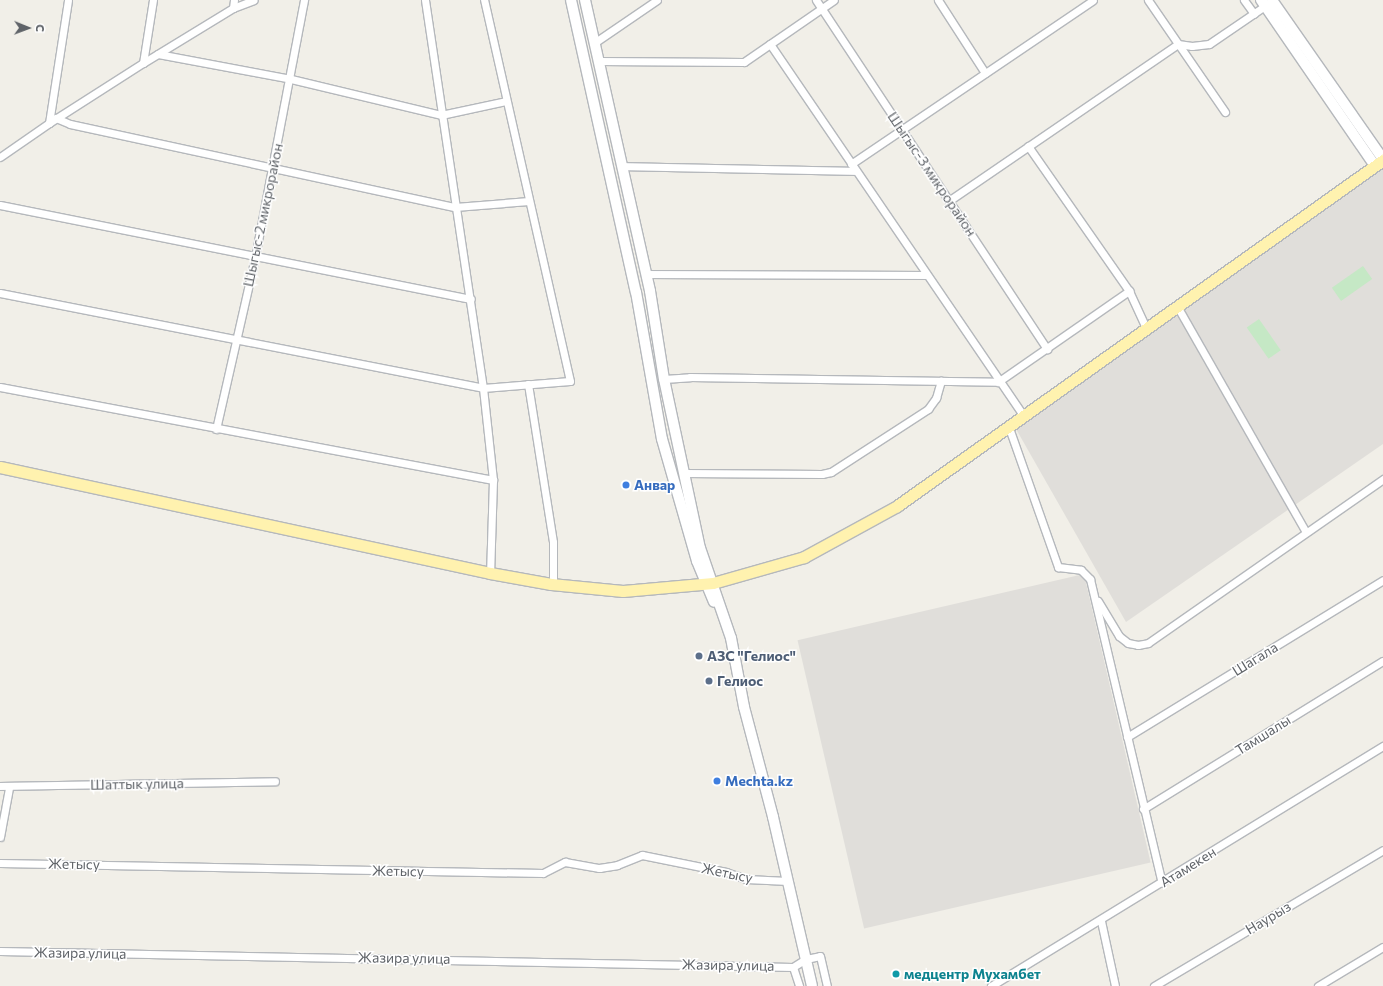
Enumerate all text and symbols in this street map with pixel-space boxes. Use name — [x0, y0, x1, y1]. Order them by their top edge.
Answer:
north arrow — [8, 8, 48, 48]
text: С — [34, 24, 47, 32]
street label: Шыгыс-3 микрорайон — [884, 109, 980, 239]
street label: Шыгыс-2 микрорайон — [240, 142, 286, 288]
place label: Анвар — [634, 477, 675, 493]
marker: Анвар — [621, 480, 631, 490]
street label: Шагала — [1229, 638, 1281, 680]
place label: АЗС "Гелиос" — [707, 648, 796, 664]
marker: АЗС "Гелиос" — [694, 651, 704, 661]
place label: Гелиос — [717, 673, 763, 689]
marker: Гелиос — [704, 676, 714, 686]
street label: Тамшалы — [1232, 711, 1294, 759]
place label: Mechta.kz — [725, 773, 793, 789]
street label: Шаттык улица — [90, 775, 184, 793]
marker: Mechta.kz — [712, 776, 722, 786]
street label: Атамекен — [1157, 843, 1219, 891]
street label: Жетысу — [48, 855, 100, 873]
street label: Жетысу — [700, 859, 754, 887]
street label: Жетысу — [372, 862, 424, 880]
street label: Наурыз — [1242, 898, 1294, 938]
street label: Жазира улица — [33, 944, 127, 962]
street label: Жазира улица — [357, 949, 451, 967]
street label: Жазира улица — [681, 956, 775, 974]
place label: медцентр Мухамбет — [904, 966, 1041, 982]
marker: медцентр Мухамбет — [891, 969, 901, 979]

